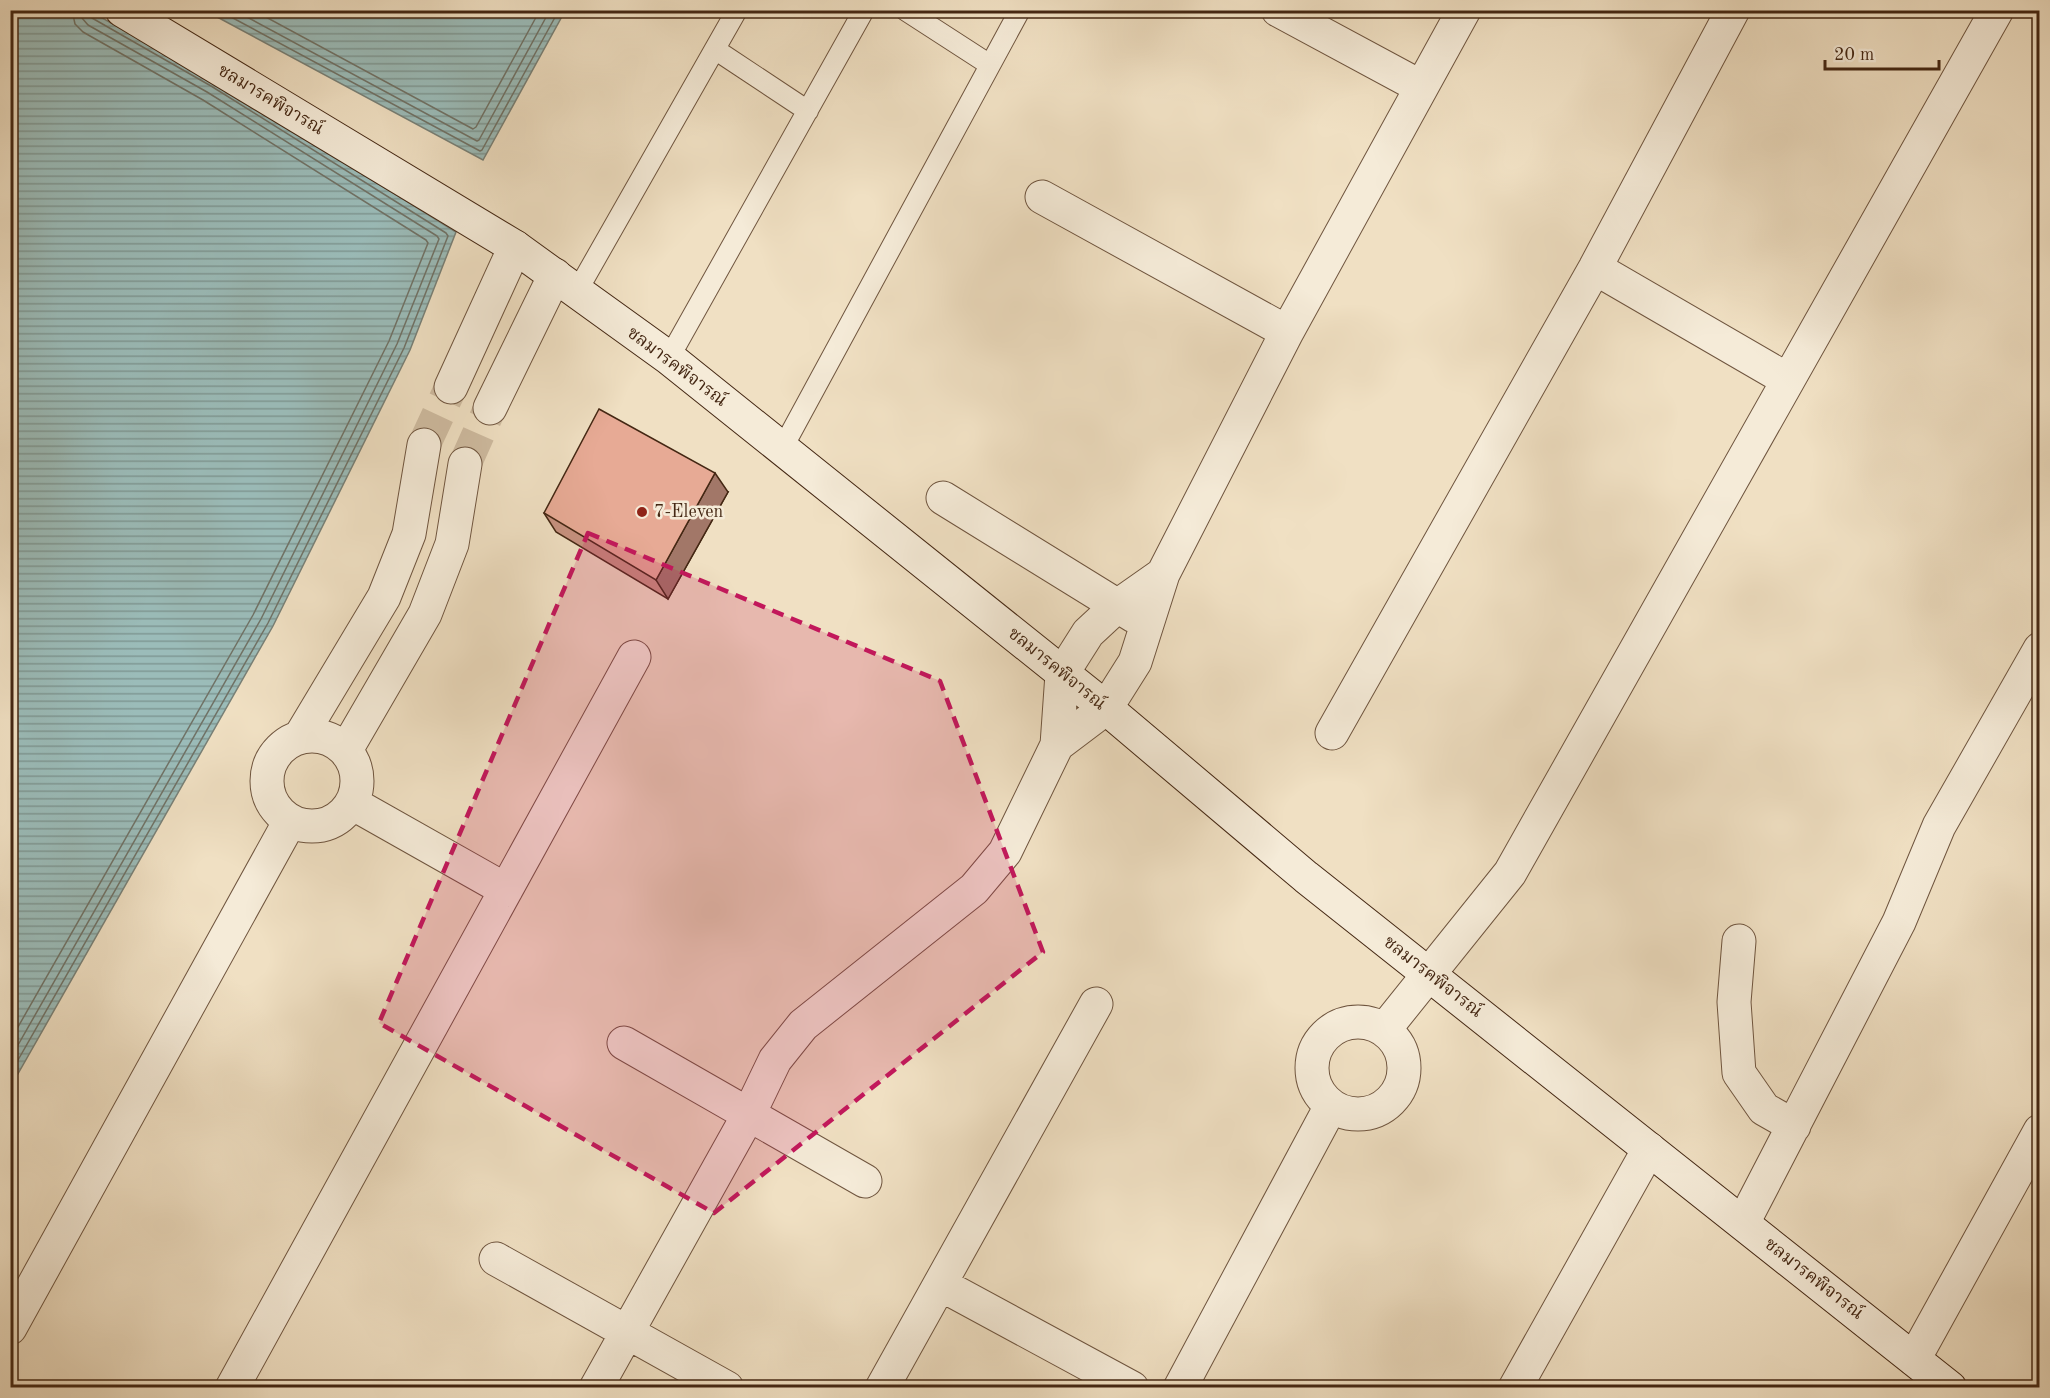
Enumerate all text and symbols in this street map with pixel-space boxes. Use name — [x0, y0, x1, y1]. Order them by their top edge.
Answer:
scale bar — [1825, 33, 1939, 71]
text: 20 m — [1834, 46, 1874, 64]
street label: ชลมารคพิจารณ์ — [215, 59, 329, 139]
street label: ชลมารคพิจารณ์ — [624, 321, 732, 410]
place label: 7-Eleven — [654, 503, 724, 521]
marker: 7-Eleven — [635, 505, 649, 519]
street label: ชลมารคพิจารณ์ — [1005, 622, 1111, 714]
street label: ชลมารคพิจารณ์ — [1380, 931, 1488, 1021]
street label: ชลมารคพิจารณ์ — [1761, 1233, 1869, 1323]

